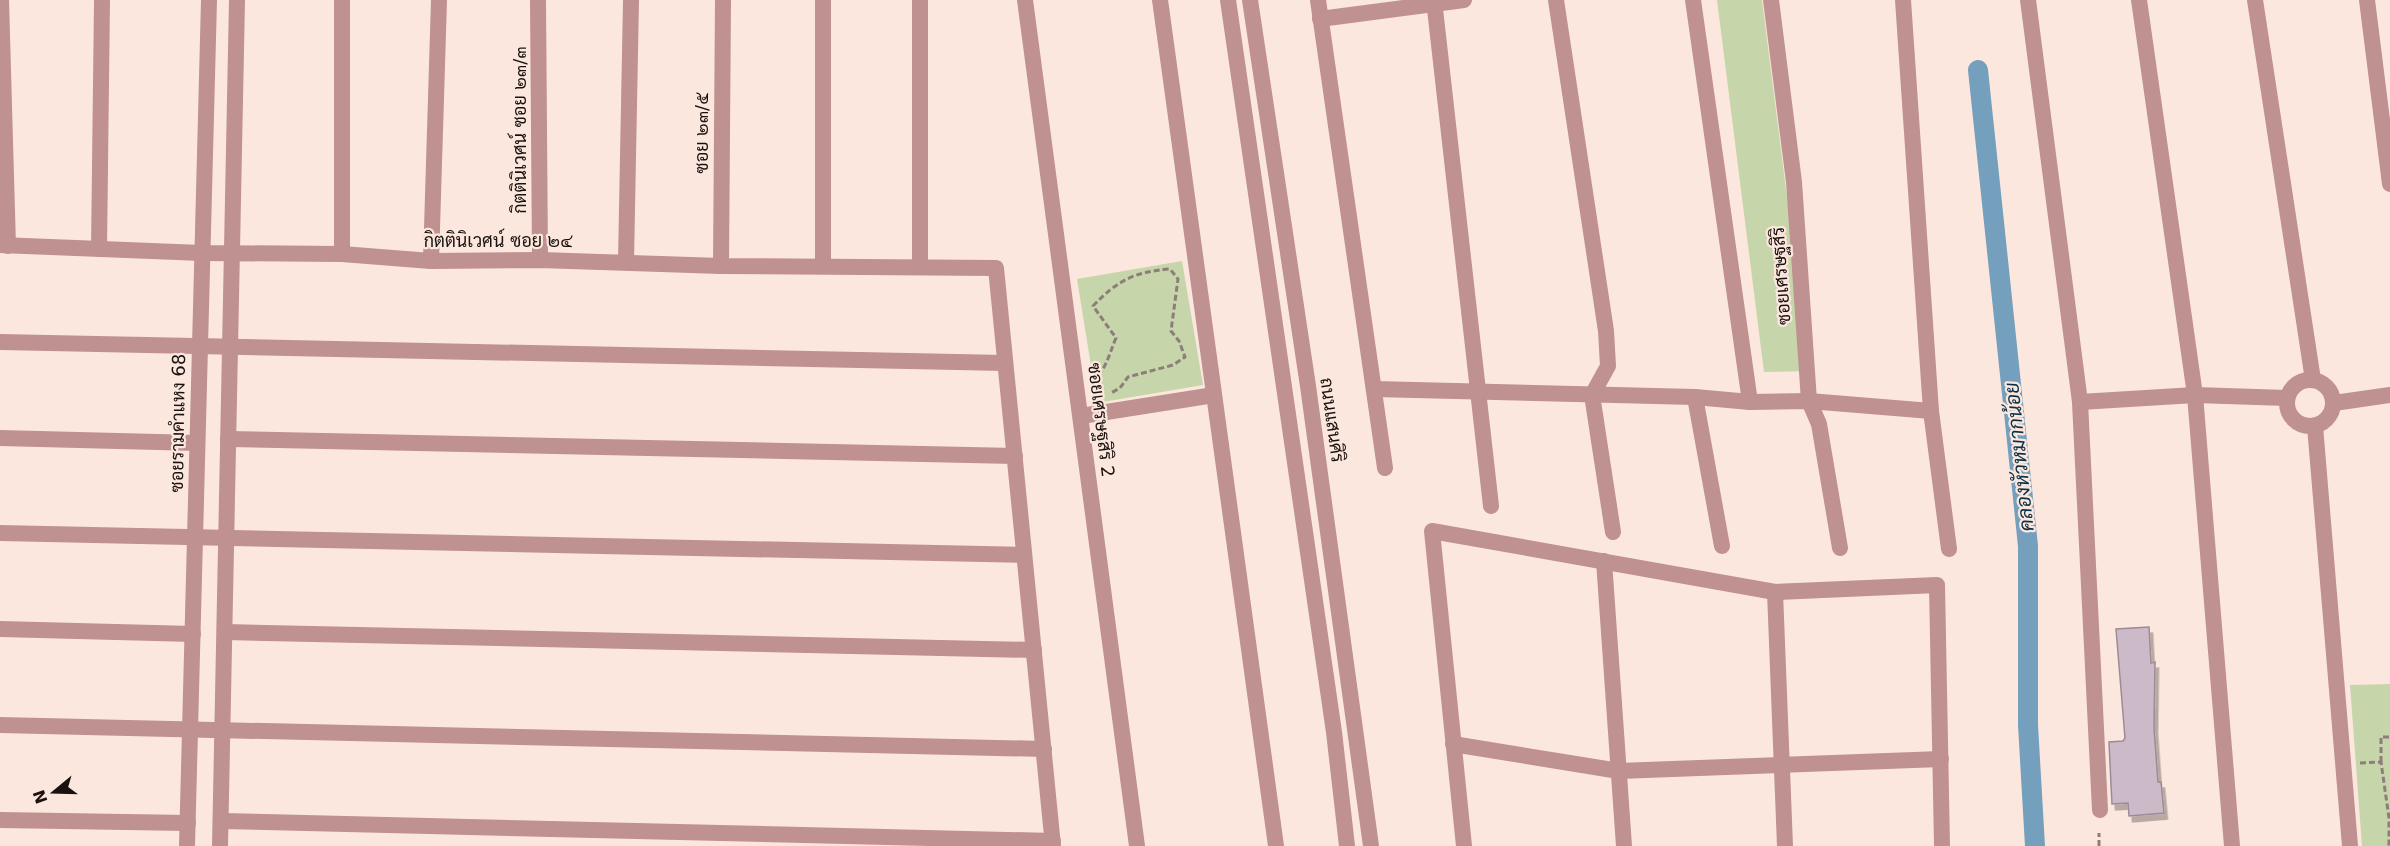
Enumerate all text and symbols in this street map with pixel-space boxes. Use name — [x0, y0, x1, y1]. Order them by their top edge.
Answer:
street label: กิตตินิเวศน์ ซอย ๒๓/๓ — [507, 46, 530, 214]
street label: ซอย ๒๓/๕ — [691, 92, 712, 173]
street label: ซอยเศรษฐสิริ — [1767, 226, 1796, 326]
street label: กิตตินิเวศน์ ซอย ๒๔ — [424, 228, 573, 251]
street label: ซอยรามคำแหง 68 — [166, 353, 189, 493]
street label: ซอยเศรษฐสิริ 2 — [1082, 361, 1119, 479]
street label: ถนนแสนศิริ — [1316, 376, 1349, 464]
water label: คลองหัวหมากน้อย — [1998, 381, 2039, 533]
north arrow — [24, 762, 84, 822]
text: N — [29, 787, 51, 806]

